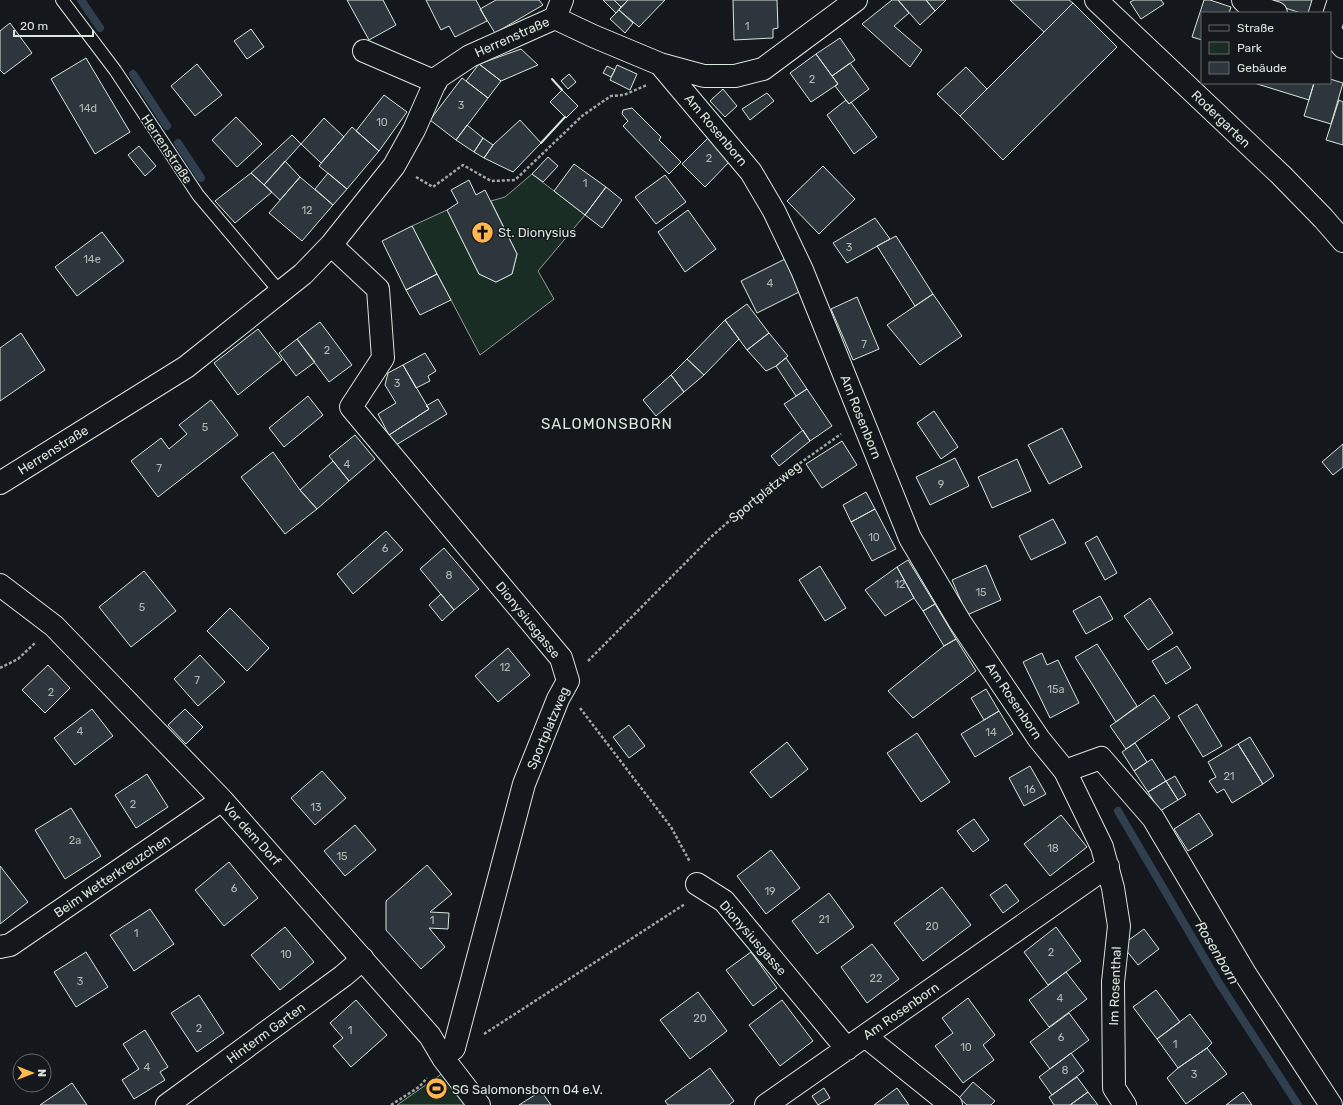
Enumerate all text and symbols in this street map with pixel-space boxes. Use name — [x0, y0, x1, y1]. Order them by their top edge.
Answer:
scale bar — [14, 12, 93, 38]
legend — [1201, 12, 1331, 84]
street label: Herrenstraße — [472, 14, 552, 60]
text: 20 m — [20, 19, 48, 33]
house number: 1 — [745, 20, 749, 33]
text: Straße — [1237, 21, 1274, 35]
text: Park — [1237, 41, 1263, 55]
text: Gebäude — [1237, 61, 1287, 75]
house number: 2 — [809, 73, 815, 86]
street label: Rodergarten — [1188, 87, 1253, 151]
street label: Am Rosenborn — [682, 91, 750, 169]
house number: 3 — [458, 99, 465, 112]
house number: 14d — [79, 102, 97, 115]
street label: Herrenstraße — [138, 112, 196, 186]
house number: 10 — [376, 116, 388, 129]
house number: 2 — [706, 152, 712, 165]
house number: 1 — [583, 177, 587, 190]
house number: 12 — [301, 204, 313, 217]
church icon: St. Dionysius — [469, 219, 495, 245]
place label: St. Dionysius — [498, 225, 576, 240]
house number: 3 — [846, 241, 853, 254]
house number: 14e — [83, 253, 101, 266]
house number: 4 — [767, 277, 774, 290]
house number: 7 — [861, 338, 867, 351]
house number: 2 — [324, 344, 330, 357]
street label: Am Rosenborn — [837, 373, 885, 461]
house number: 3 — [394, 377, 401, 390]
district label: SALOMONSBORN — [541, 415, 673, 433]
house number: 5 — [202, 421, 209, 434]
street label: Herrenstraße — [15, 422, 91, 478]
house number: 4 — [344, 458, 351, 471]
street label: Sportplatzweg — [726, 458, 805, 526]
house number: 7 — [156, 462, 162, 475]
house number: 9 — [938, 478, 944, 491]
house number: 10 — [868, 531, 880, 544]
house number: 6 — [382, 542, 389, 555]
house number: 8 — [446, 569, 453, 582]
house number: 12 — [894, 578, 906, 591]
street label: Dionysiusgasse — [492, 579, 563, 662]
house number: 15 — [975, 586, 987, 599]
house number: 5 — [139, 601, 146, 614]
street label: Am Rosenborn — [983, 660, 1045, 742]
house number: 12 — [499, 661, 511, 674]
house number: 7 — [194, 674, 200, 687]
house number: 15a — [1047, 683, 1065, 696]
street label: Sportplatzweg — [524, 684, 573, 772]
house number: 2 — [48, 686, 54, 699]
house number: 4 — [77, 725, 84, 738]
house number: 14 — [985, 726, 997, 739]
house number: 21 — [1223, 770, 1235, 783]
house number: 16 — [1024, 783, 1036, 796]
house number: 2 — [130, 798, 136, 811]
street label: Vor dem Dorf — [220, 800, 284, 868]
house number: 13 — [310, 801, 322, 814]
street label: Beim Wetterkreuzchen — [51, 832, 173, 920]
house number: 2a — [69, 834, 81, 847]
house number: 18 — [1047, 842, 1059, 855]
house number: 15 — [336, 850, 348, 863]
house number: 6 — [231, 882, 238, 895]
house number: 19 — [764, 885, 776, 898]
street label: Dionysiusgasse — [716, 898, 789, 979]
house number: 21 — [818, 913, 830, 926]
house number: 1 — [430, 914, 434, 927]
water label: Rosenborn — [1192, 918, 1242, 988]
house number: 20 — [925, 920, 939, 933]
house number: 1 — [134, 927, 138, 940]
house number: 2 — [1048, 946, 1054, 959]
street label: Im Rosenthal — [1106, 946, 1124, 1026]
house number: 10 — [280, 948, 292, 961]
house number: 22 — [870, 972, 882, 985]
house number: 3 — [77, 975, 84, 988]
street label: Am Rosenborn — [860, 979, 942, 1043]
house number: 4 — [1057, 992, 1064, 1005]
street label: Hinterm Garten — [224, 999, 308, 1067]
house number: 20 — [693, 1012, 707, 1025]
house number: 2 — [196, 1022, 202, 1035]
house number: 1 — [348, 1024, 352, 1037]
house number: 6 — [1058, 1031, 1065, 1044]
house number: 1 — [1173, 1038, 1177, 1051]
house number: 10 — [960, 1041, 972, 1054]
north arrow — [12, 1053, 52, 1093]
house number: 4 — [144, 1061, 151, 1074]
house number: 8 — [1062, 1064, 1069, 1077]
house number: 3 — [1191, 1068, 1198, 1081]
text: N — [35, 1069, 48, 1077]
sports icon: SG Salomonsborn 04 e.V. — [424, 1076, 450, 1102]
place label: SG Salomonsborn 04 e.V. — [452, 1082, 603, 1097]

